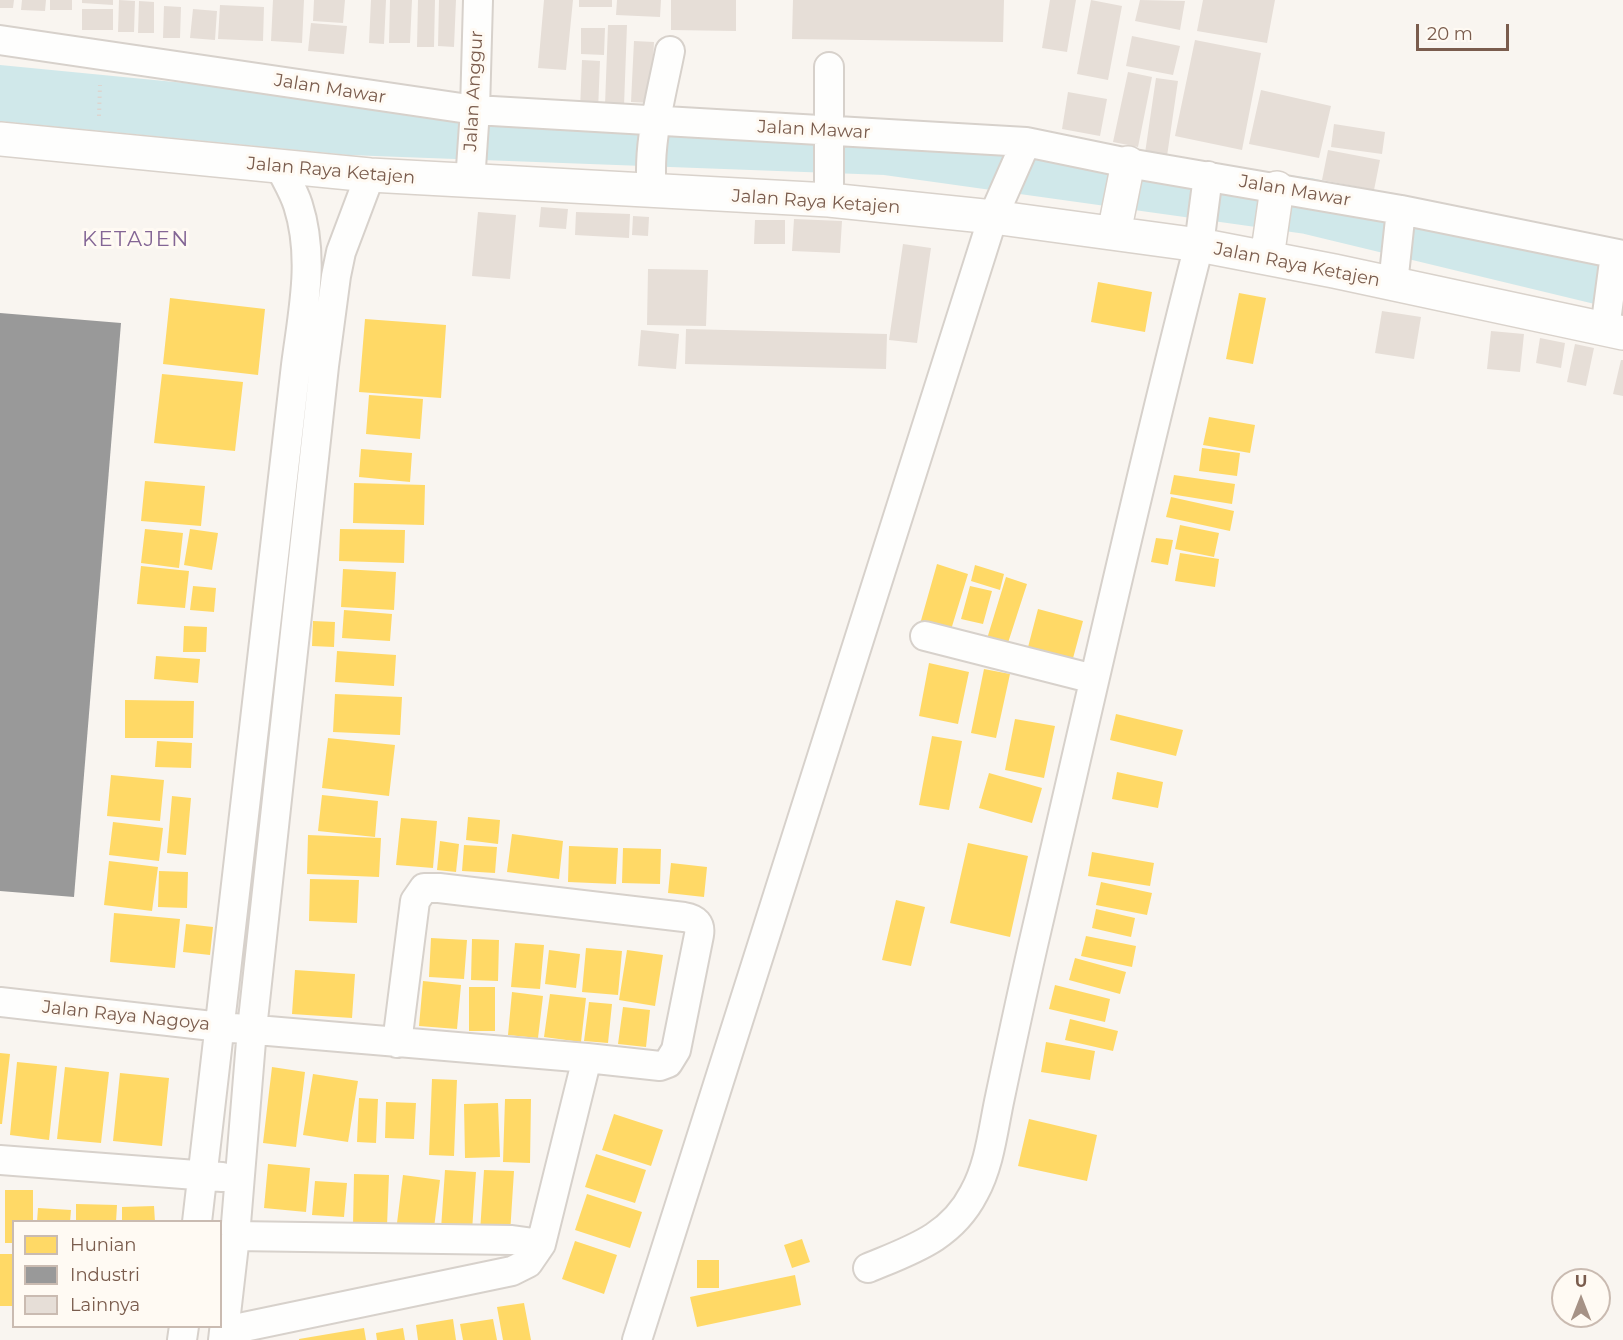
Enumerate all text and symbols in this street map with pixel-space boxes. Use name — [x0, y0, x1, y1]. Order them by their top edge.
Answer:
scale bar — [1419, 12, 1512, 50]
text: 20 m — [1427, 23, 1473, 45]
street label: Jalan Anggur — [460, 30, 488, 152]
street label: Jalan Mawar — [273, 70, 387, 108]
street label: Jalan Mawar — [757, 116, 871, 144]
street label: Jalan Raya Ketajen — [246, 153, 416, 189]
street label: Jalan Mawar — [1238, 171, 1352, 211]
street label: Jalan Raya Ketajen — [731, 185, 901, 219]
district label: KETAJEN — [82, 227, 190, 253]
street label: Jalan Raya Ketajen — [1212, 238, 1382, 292]
street label: Jalan Raya Nagoya — [41, 996, 211, 1036]
legend — [12, 1220, 222, 1328]
text: Hunian — [70, 1234, 137, 1256]
text: Industri — [70, 1264, 140, 1286]
north arrow — [1551, 1268, 1611, 1328]
text: U — [1575, 1272, 1587, 1291]
text: Lainnya — [70, 1294, 140, 1316]

